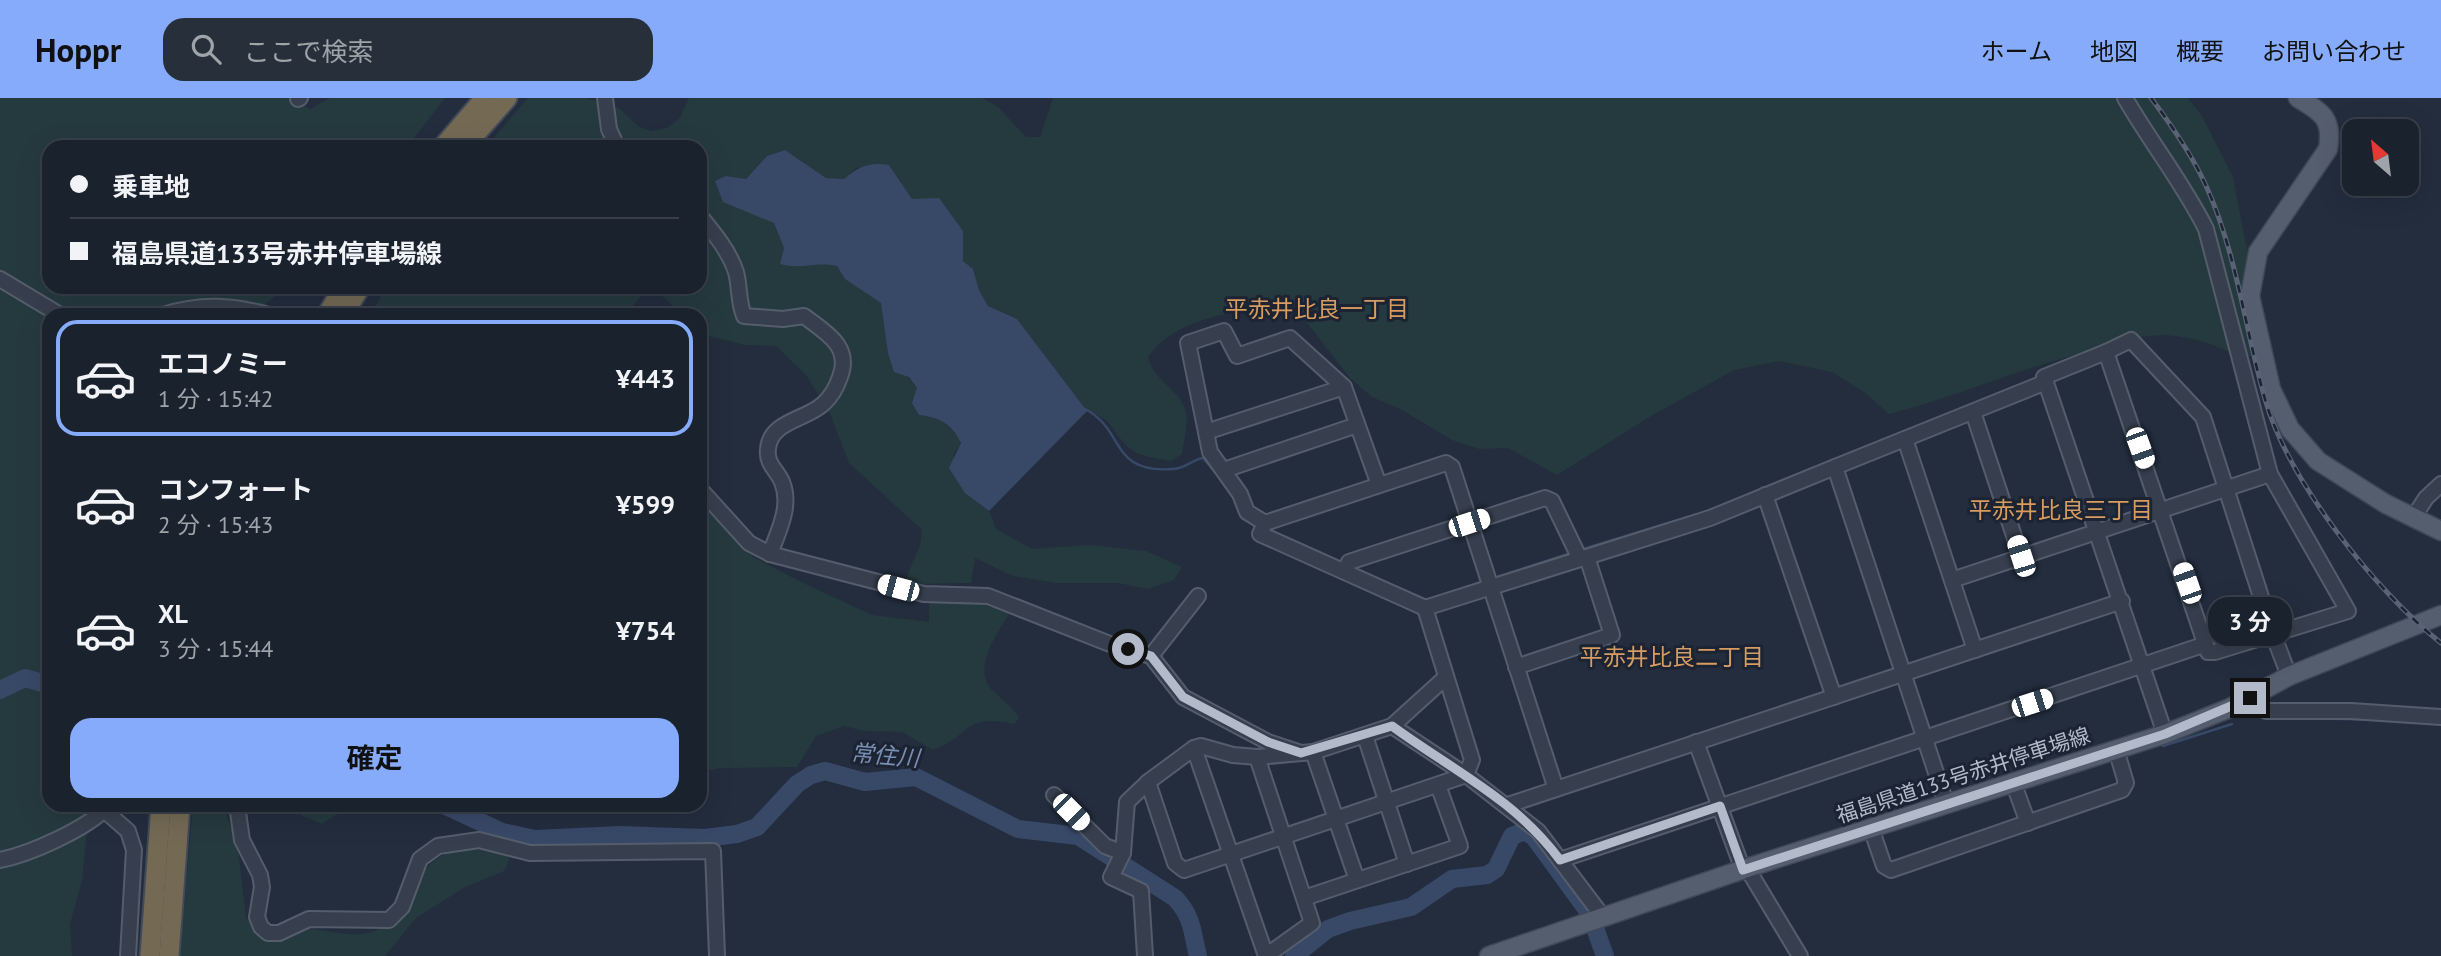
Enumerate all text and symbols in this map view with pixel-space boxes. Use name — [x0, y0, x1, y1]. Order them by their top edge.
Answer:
search box — [163, 18, 653, 81]
text: Hoppr — [35, 28, 121, 71]
icon: search — [187, 30, 225, 68]
text: ここで検索 — [243, 35, 373, 68]
text: ホーム — [1981, 36, 2052, 67]
text: 地図 — [2090, 36, 2138, 67]
text: 概要 — [2176, 36, 2224, 67]
text: お問い合わせ — [2262, 36, 2406, 67]
north arrow — [2342, 119, 2418, 196]
map controls — [2342, 119, 2419, 196]
text: 乗車地 — [112, 170, 190, 203]
text: 福島県道133号赤井停車場線 — [112, 237, 442, 270]
district label: 平赤井比良一丁目 — [1225, 294, 1409, 323]
icon: car — [74, 347, 137, 410]
text: エコノミー — [158, 347, 288, 380]
text: ¥443 — [616, 362, 675, 395]
text: 1 分 · 15:42 — [158, 384, 273, 413]
car — [2123, 425, 2158, 471]
icon: car — [74, 473, 137, 536]
text: コンフォート — [158, 473, 313, 506]
text: ¥599 — [616, 488, 675, 521]
district label: 平赤井比良三丁目 — [1969, 495, 2153, 524]
car — [1446, 507, 1493, 539]
text: 2 分 · 15:43 — [158, 510, 273, 539]
car — [2005, 533, 2038, 579]
car — [2171, 560, 2204, 606]
car — [875, 572, 922, 604]
callout: 3 分 — [2208, 596, 2292, 646]
text: XL — [158, 597, 188, 630]
icon: car — [74, 599, 137, 662]
text: 3 分 — [2229, 607, 2271, 636]
text: ¥754 — [616, 614, 675, 647]
route start — [1112, 633, 1144, 665]
text: 3 分 · 15:44 — [158, 634, 273, 663]
district label: 平赤井比良二丁目 — [1580, 642, 1764, 671]
route end — [2234, 682, 2266, 714]
car — [2009, 687, 2056, 719]
button: 確定 — [70, 718, 679, 798]
street label: 福島県道133号赤井停車場線 — [1833, 721, 2093, 829]
water label: 常住川 — [849, 738, 924, 773]
car — [1049, 790, 1094, 834]

